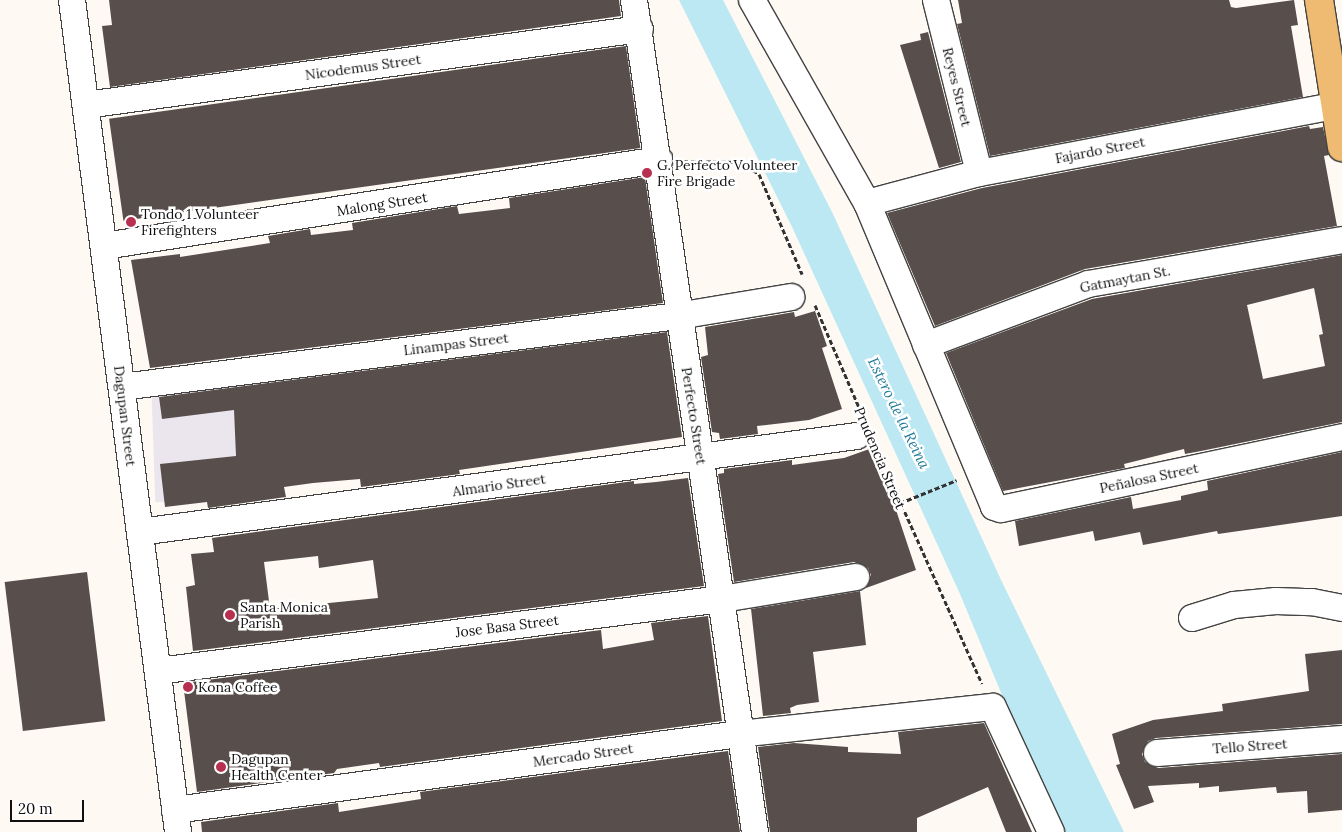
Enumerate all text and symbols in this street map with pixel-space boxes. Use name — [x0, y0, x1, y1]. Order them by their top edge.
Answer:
street label: Reyes Street — [939, 46, 975, 128]
street label: Nicodemus Street — [304, 51, 422, 83]
street label: Fajardo Street — [1054, 133, 1146, 167]
place label: G. Perfecto Volunteer Fire Brigade — [657, 157, 797, 190]
marker: G. Perfecto Volunteer Fire Brigade — [641, 167, 653, 179]
street label: Malong Street — [335, 189, 429, 219]
place label: Tondo 1 Volunteer Firefighters — [141, 206, 259, 238]
marker: Tondo 1 Volunteer Firefighters — [125, 216, 137, 228]
street label: Gatmaytan St. — [1078, 262, 1172, 296]
street label: Linampas Street — [403, 329, 509, 359]
water label: Estero de la Reina — [864, 355, 934, 471]
street label: Dagupan Street — [110, 365, 140, 467]
street label: Perfecto Street — [678, 366, 710, 466]
street label: Prudencia Street — [851, 404, 909, 512]
street label: Peñalosa Street — [1098, 459, 1200, 497]
street label: Almario Street — [451, 470, 547, 500]
place label: Santa Monica Parish — [240, 599, 328, 632]
marker: Santa Monica Parish — [224, 609, 236, 621]
street label: Jose Basa Street — [454, 611, 560, 641]
place label: Kona Coffee — [198, 679, 277, 695]
marker: Kona Coffee — [182, 681, 194, 693]
street label: Tello Street — [1212, 735, 1288, 757]
street label: Mercado Street — [532, 740, 634, 770]
place label: Dagupan Health Center — [231, 751, 323, 784]
marker: Dagupan Health Center — [215, 761, 227, 773]
scale bar — [12, 790, 86, 822]
text: 20 m — [18, 799, 53, 818]

